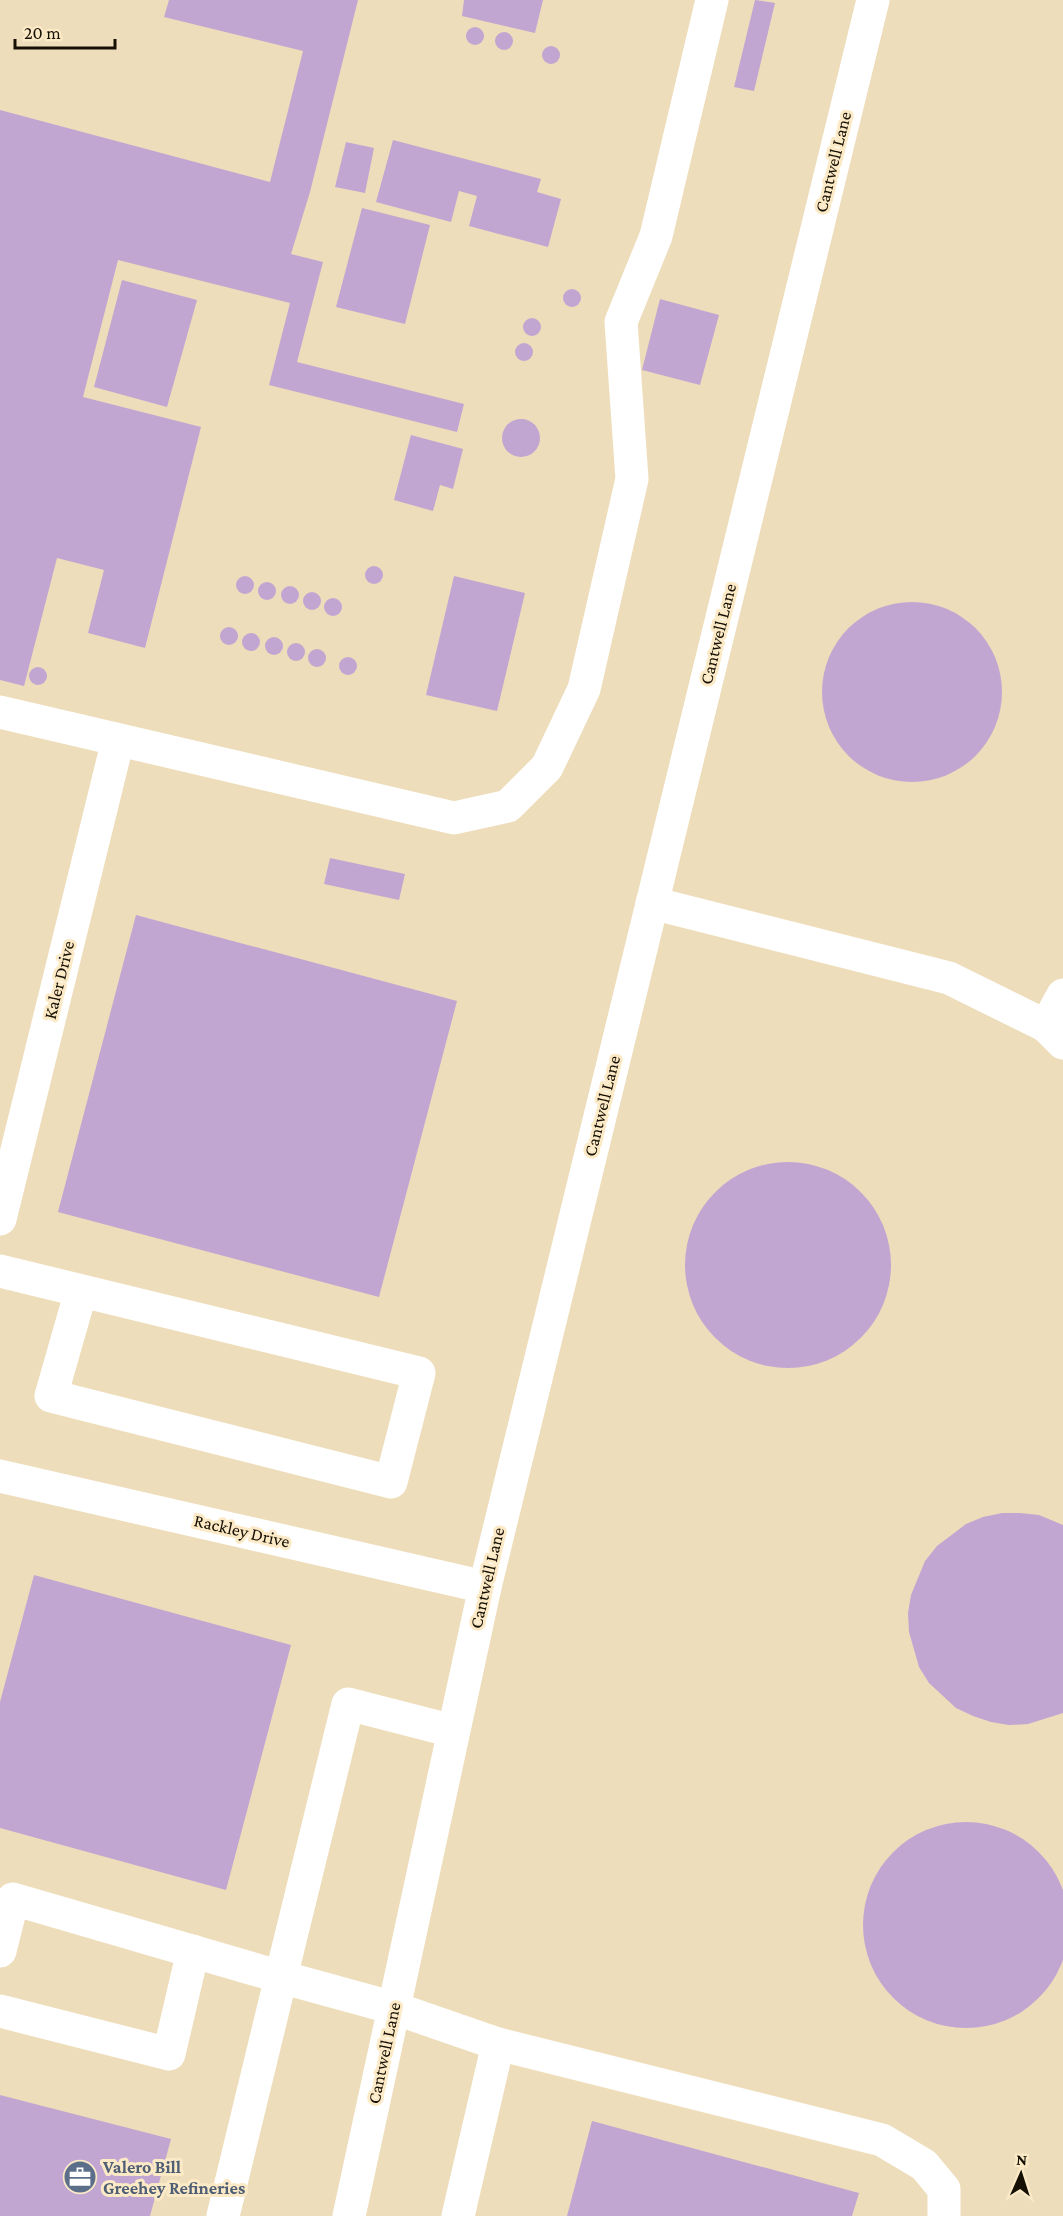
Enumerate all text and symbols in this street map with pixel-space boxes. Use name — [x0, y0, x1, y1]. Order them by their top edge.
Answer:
scale bar — [15, 12, 116, 50]
text: 20 m — [24, 23, 61, 43]
street label: Cantwell Lane — [811, 109, 855, 214]
street label: Cantwell Lane — [696, 581, 740, 686]
street label: Kaler Drive — [40, 939, 78, 1021]
street label: Cantwell Lane — [580, 1053, 624, 1158]
street label: Rackley Drive — [192, 1510, 292, 1552]
street label: Cantwell Lane — [466, 1525, 508, 1630]
street label: Cantwell Lane — [364, 2000, 405, 2105]
north arrow — [991, 2144, 1051, 2204]
text: N — [1016, 2151, 1028, 2168]
place label: Valero Bill Greehey Refineries — [102, 2157, 245, 2198]
office icon: Valero Bill Greehey Refineries — [62, 2159, 98, 2195]

